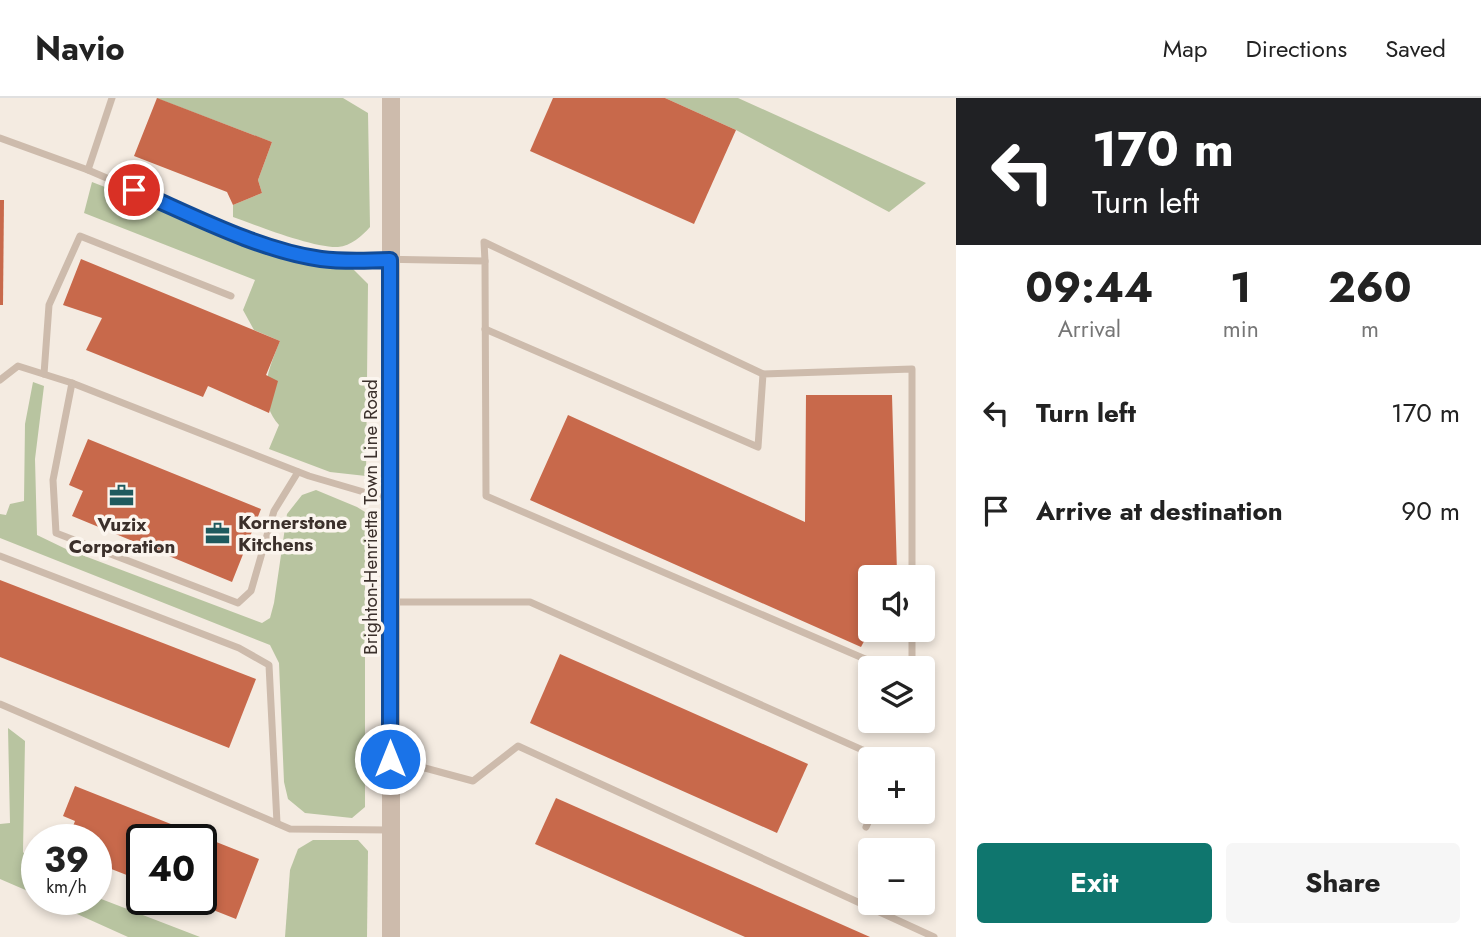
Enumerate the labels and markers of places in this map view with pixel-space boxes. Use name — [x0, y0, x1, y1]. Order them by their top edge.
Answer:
pin — [104, 160, 164, 220]
office icon: Vuzix Corporation — [108, 482, 136, 510]
place label: Kornerstone Kitchens — [238, 509, 347, 558]
place label: Vuzix Corporation — [69, 511, 175, 560]
office icon: Kornerstone Kitchens — [204, 519, 232, 547]

